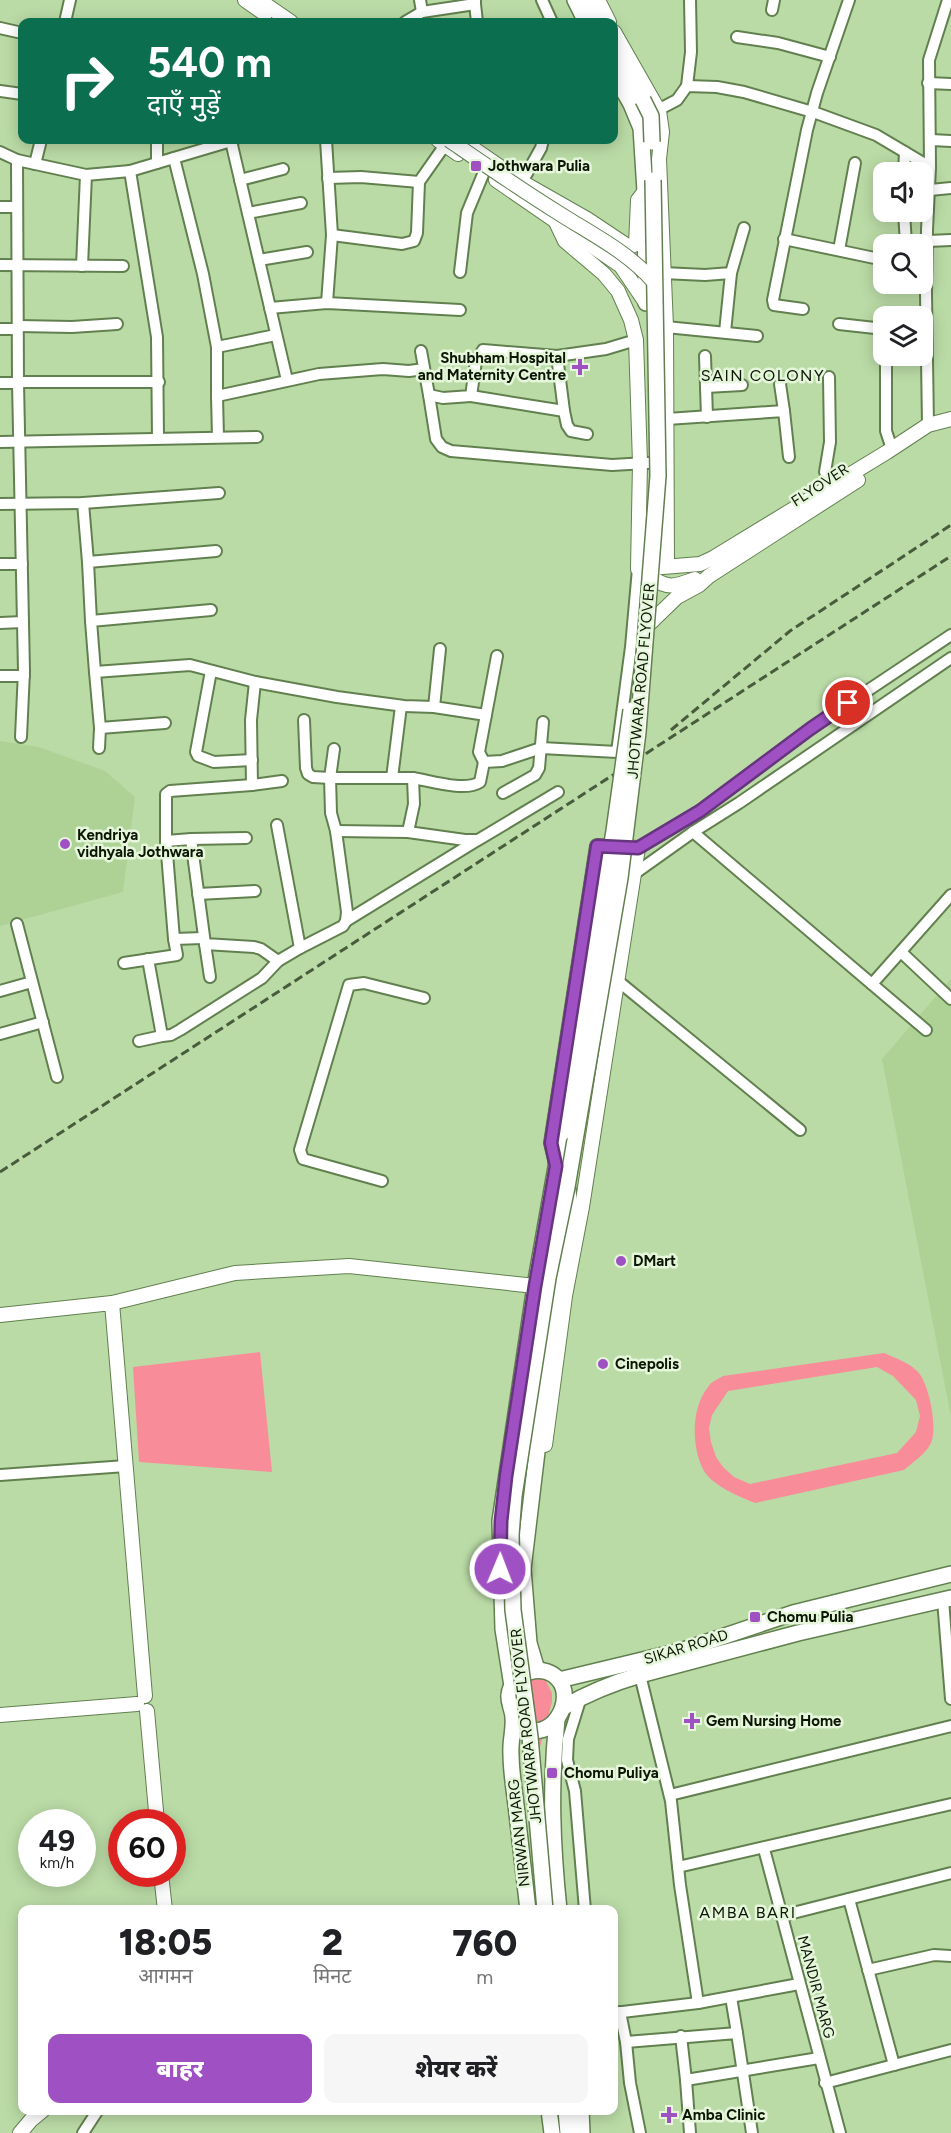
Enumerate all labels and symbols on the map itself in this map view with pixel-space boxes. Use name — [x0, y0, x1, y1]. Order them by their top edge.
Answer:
place label: Jothwara Pulia — [488, 157, 590, 175]
marker: Jothwara Pulia — [469, 159, 483, 173]
place label: Shubham Hospital and Maternity Centre — [418, 349, 567, 384]
marker: Shubham Hospital and Maternity Centre — [571, 358, 589, 376]
district label: SAIN COLONY — [701, 366, 825, 385]
street label: FLYOVER — [788, 460, 852, 510]
street label: JHOTWARA ROAD FLYOVER — [623, 582, 659, 780]
pin — [822, 677, 873, 728]
place label: Kendriya vidhyala Jothwara — [77, 826, 204, 861]
marker: Kendriya vidhyala Jothwara — [58, 837, 72, 851]
place label: DMart — [633, 1252, 676, 1270]
marker: DMart — [614, 1254, 628, 1268]
place label: Cinepolis — [615, 1355, 679, 1373]
marker: Cinepolis — [596, 1357, 610, 1371]
position arrow — [468, 1537, 532, 1601]
place label: Chomu Pulia — [767, 1608, 853, 1626]
marker: Chomu Pulia — [748, 1610, 762, 1624]
street label: SIKAR ROAD — [642, 1626, 730, 1668]
street label: JHOTWARA ROAD FLYOVER — [507, 1627, 545, 1825]
marker: Gem Nursing Home — [683, 1712, 701, 1730]
place label: Gem Nursing Home — [706, 1712, 842, 1730]
place label: Chomu Puliya — [564, 1764, 659, 1782]
marker: Chomu Puliya — [545, 1766, 559, 1780]
street label: NIRWAN MARG — [504, 1778, 534, 1888]
speed limit sign: 60 — [108, 1809, 186, 1887]
district label: AMBA BARI — [699, 1903, 797, 1922]
street label: MANDIR MARG — [794, 1934, 838, 2040]
marker: Amba Clinic — [660, 2106, 678, 2124]
place label: Amba Clinic — [682, 2106, 765, 2124]

